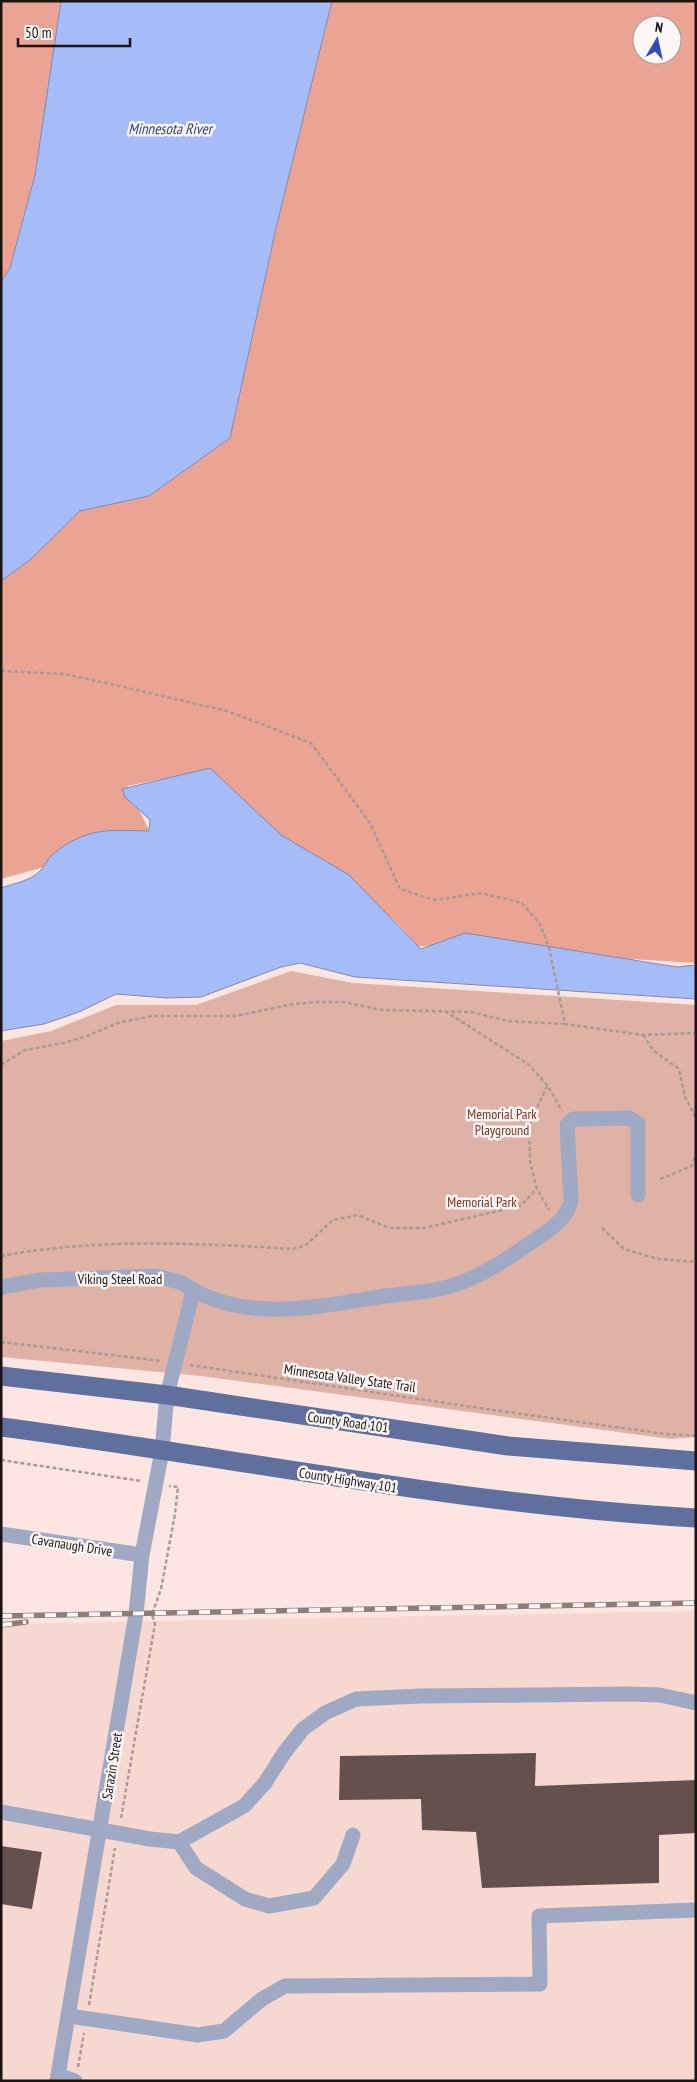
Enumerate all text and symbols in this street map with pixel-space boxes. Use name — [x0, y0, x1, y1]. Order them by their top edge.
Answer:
scale bar — [18, 15, 130, 47]
north arrow — [632, 15, 682, 65]
text: N — [654, 18, 664, 37]
text: 50 m — [25, 23, 51, 42]
water label: Minnesota River — [128, 119, 214, 138]
park label: Memorial Park Playground — [467, 1105, 537, 1139]
park label: Memorial Park — [447, 1193, 517, 1211]
street label: Viking Steel Road — [77, 1270, 162, 1288]
street label: Minnesota Valley State Trail — [283, 1360, 418, 1396]
street label: County Road 101 — [306, 1407, 390, 1437]
street label: County Highway 101 — [298, 1463, 398, 1497]
street label: Cavanaugh Drive — [30, 1530, 114, 1560]
street label: Sarazin Street — [98, 1731, 126, 1801]

